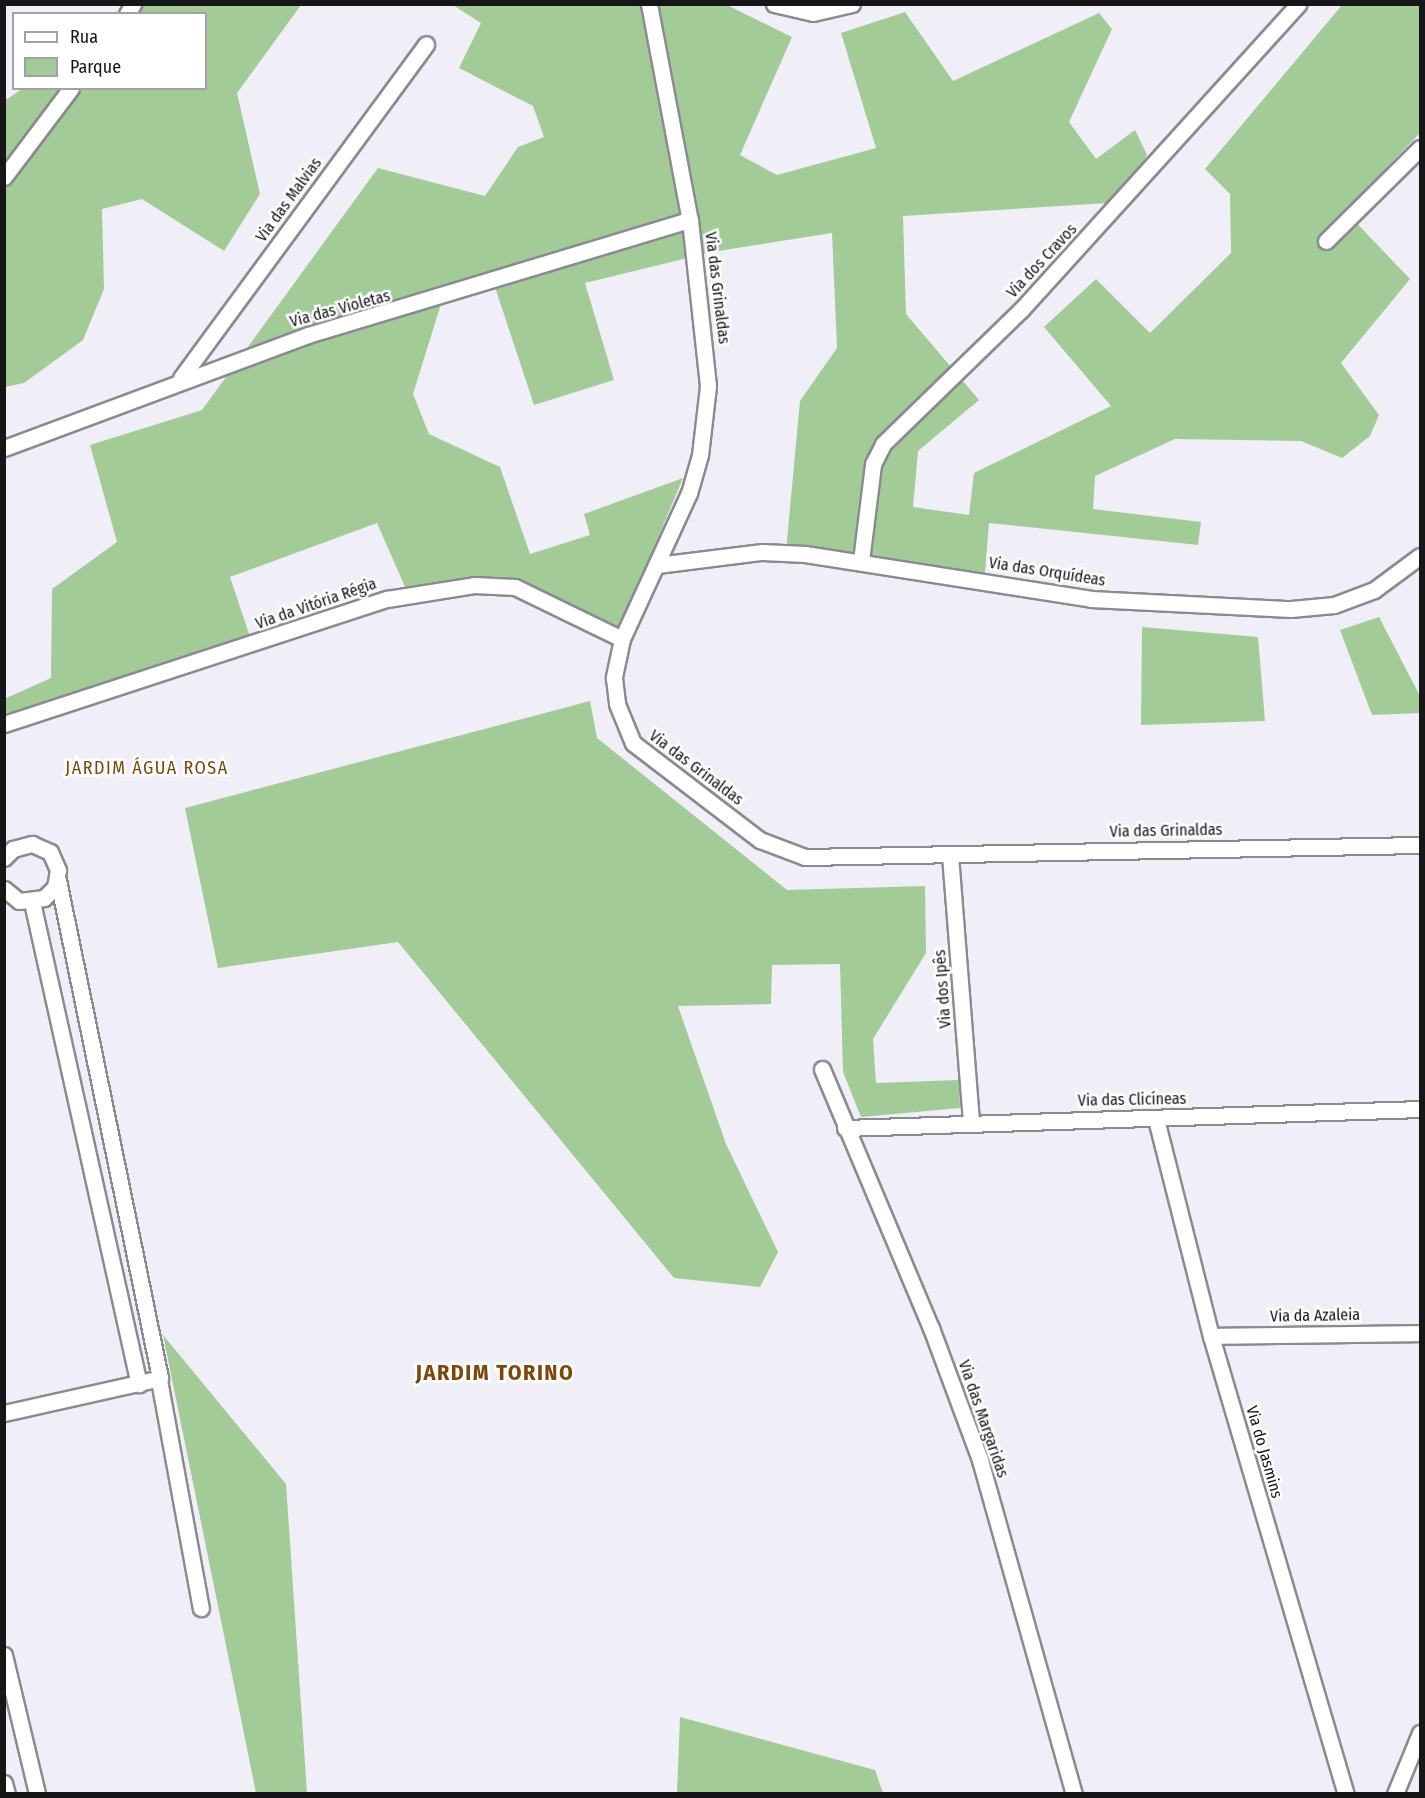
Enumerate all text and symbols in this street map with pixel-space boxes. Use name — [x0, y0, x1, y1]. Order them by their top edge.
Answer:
legend — [12, 12, 207, 90]
text: Rua — [70, 26, 98, 48]
text: Parque — [70, 56, 121, 78]
street label: Via das Malvias — [252, 154, 326, 246]
street label: Via dos Cravos — [1003, 220, 1081, 302]
street label: Via das Grinaldas — [701, 231, 733, 345]
street label: Via das Violetas — [288, 286, 392, 332]
street label: Via das Orquídeas — [987, 553, 1107, 591]
street label: Via da Vitória Régia — [253, 574, 379, 634]
street label: Via das Grinaldas — [645, 726, 747, 810]
district label: JARDIM ÁGUA ROSA — [65, 757, 229, 779]
street label: Via das Grinaldas — [1109, 820, 1223, 842]
street label: Via dos Ipês — [931, 949, 955, 1029]
street label: Via das Clicíneas — [1078, 1089, 1186, 1111]
street label: Via da Azaleia — [1270, 1306, 1360, 1326]
street label: Via das Margaridas — [954, 1358, 1012, 1480]
district label: JARDIM TORINO — [416, 1360, 574, 1386]
street label: Via do Jasmins — [1242, 1404, 1286, 1500]

